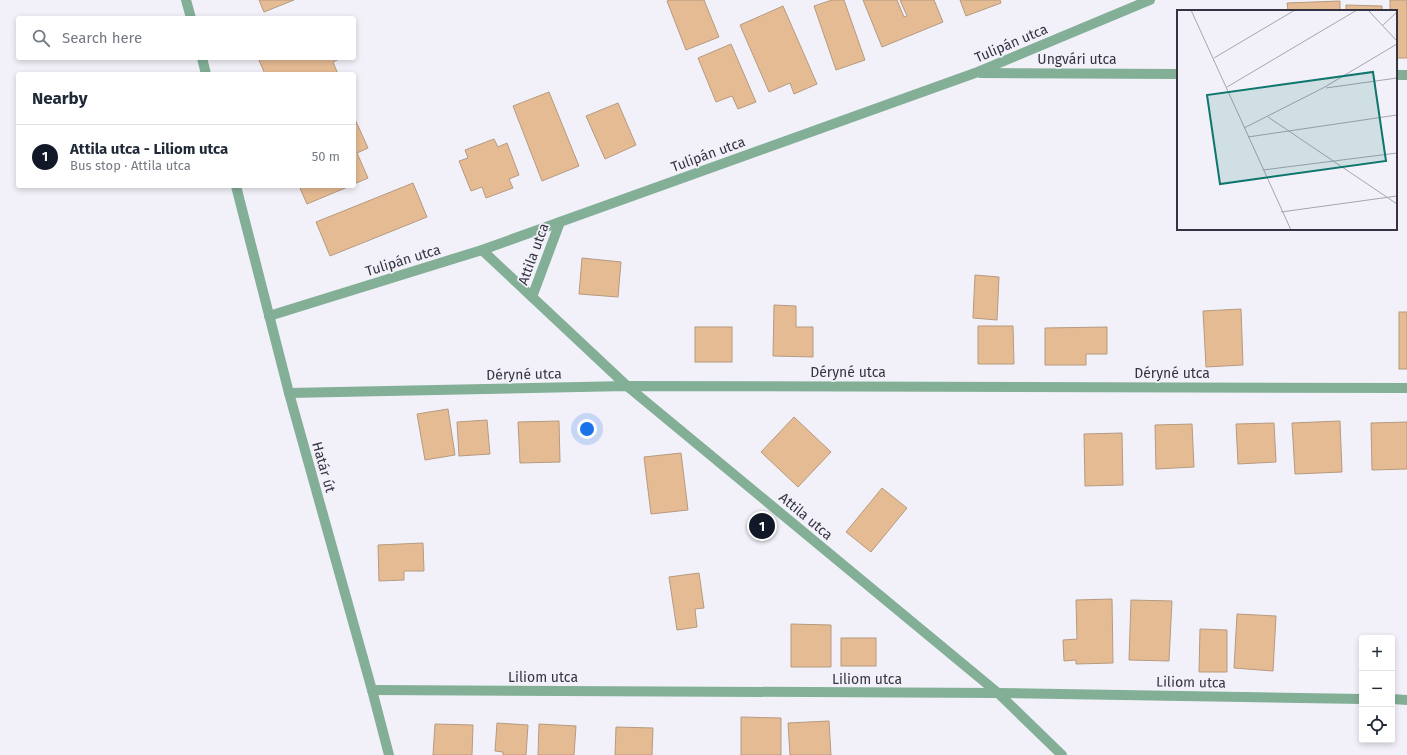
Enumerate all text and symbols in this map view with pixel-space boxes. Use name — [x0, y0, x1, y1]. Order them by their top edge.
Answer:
inset map — [1177, 10, 1397, 230]
search box — [16, 16, 356, 60]
street label: Tulipán utca — [972, 20, 1050, 66]
icon: search — [30, 27, 52, 49]
text: Search here — [62, 29, 142, 47]
street label: Ungvári utca — [1037, 51, 1117, 68]
text: Nearby — [32, 88, 87, 109]
street label: Tulipán utca — [669, 133, 748, 176]
text: Attila utca - Liliom utca — [70, 140, 228, 158]
text: 1 — [42, 149, 48, 164]
text: 50 m — [312, 149, 340, 164]
text: Bus stop · Attila utca — [70, 158, 191, 173]
street label: Attila utca — [514, 221, 553, 287]
street label: Tulipán utca — [363, 241, 443, 280]
street label: Déryné utca — [810, 364, 886, 381]
street label: Déryné utca — [486, 365, 562, 384]
street label: Déryné utca — [1134, 365, 1210, 382]
your location — [577, 419, 597, 439]
street label: Határ út — [308, 440, 339, 495]
street label: Attila utca — [775, 489, 836, 544]
pin: 1 — [749, 511, 775, 541]
map controls — [1359, 635, 1395, 743]
button: + — [1359, 635, 1395, 671]
street label: Liliom utca — [508, 669, 578, 686]
street label: Liliom utca — [832, 671, 902, 688]
button: − — [1359, 671, 1395, 707]
street label: Liliom utca — [1156, 673, 1226, 692]
button: locate — [1359, 707, 1395, 743]

